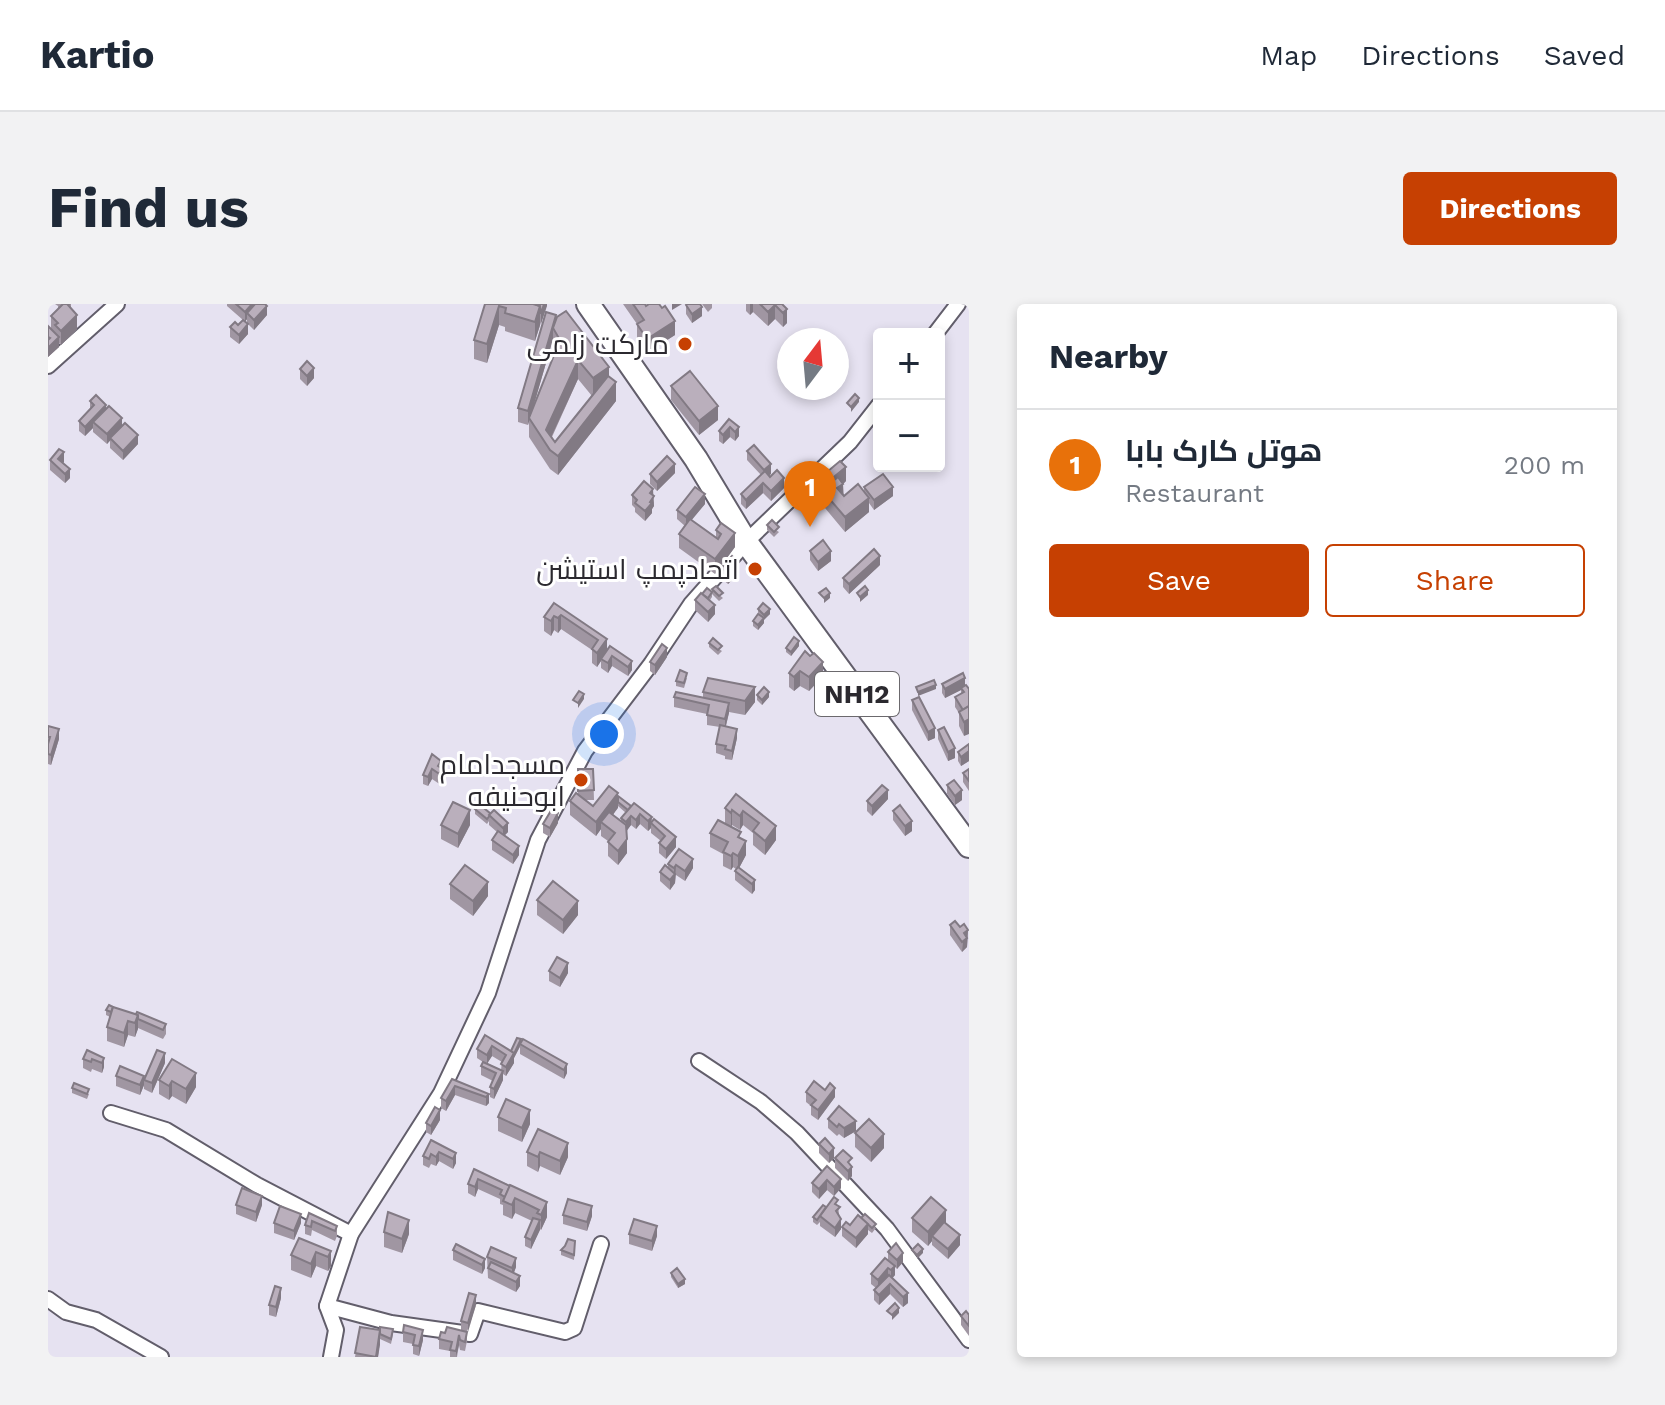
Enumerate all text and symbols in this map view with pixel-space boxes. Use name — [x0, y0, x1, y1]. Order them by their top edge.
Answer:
text: Kartio — [40, 33, 154, 77]
text: Map — [1260, 39, 1317, 72]
text: Directions — [1361, 39, 1500, 72]
text: Saved — [1544, 39, 1625, 72]
button: Directions — [1403, 172, 1617, 245]
text: Find us — [48, 175, 249, 241]
place label: مارکت زلمی — [527, 328, 669, 361]
north arrow — [777, 328, 849, 400]
map controls — [873, 328, 945, 472]
button: + — [873, 328, 945, 400]
marker: مارکت زلمی — [676, 335, 694, 353]
text: Nearby — [1049, 336, 1168, 376]
button: − — [873, 400, 945, 472]
text: هوتل کارک بابا — [1125, 433, 1322, 468]
text: 1 — [1069, 450, 1081, 480]
text: 200 m — [1504, 450, 1585, 480]
pin: 1 — [784, 461, 836, 527]
text: Restaurant — [1125, 478, 1264, 508]
button: Save — [1049, 544, 1309, 617]
button: Share — [1325, 544, 1585, 617]
place label: اتحادپمپ استیشن — [536, 553, 739, 588]
marker: اتحادپمپ استیشن — [746, 560, 764, 578]
road number: NH12 — [815, 672, 899, 716]
your location — [584, 714, 624, 754]
place label: مسجدامام ابوحنیفه — [440, 748, 565, 813]
marker: مسجدامام ابوحنیفه — [572, 771, 590, 789]

